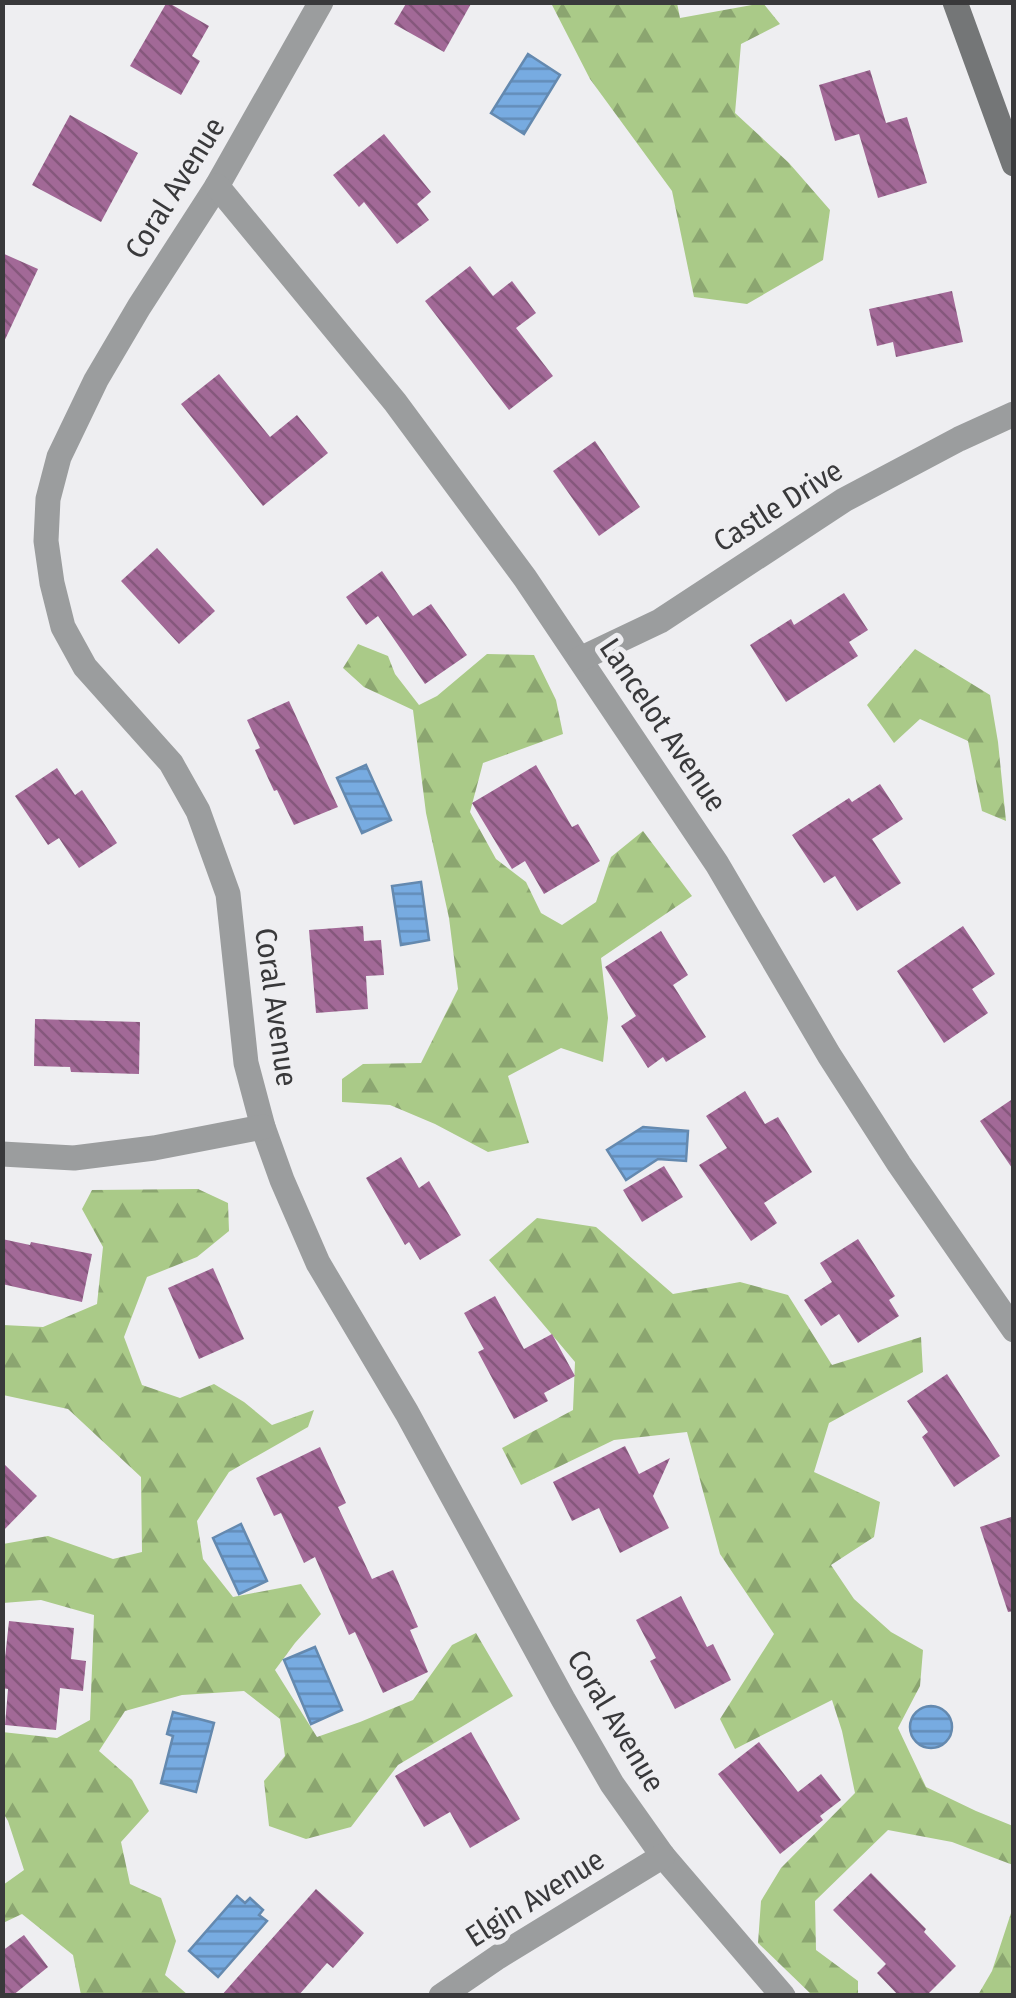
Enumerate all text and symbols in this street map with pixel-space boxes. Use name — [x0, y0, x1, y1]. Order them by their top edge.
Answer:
street label: Coral Avenue — [117, 111, 233, 265]
street label: Castle Drive — [707, 452, 849, 560]
street label: Lancelot Avenue — [592, 632, 734, 818]
street label: Coral Avenue — [247, 926, 305, 1088]
street label: Coral Avenue — [560, 1643, 672, 1799]
street label: Elgin Avenue — [459, 1841, 611, 1955]

